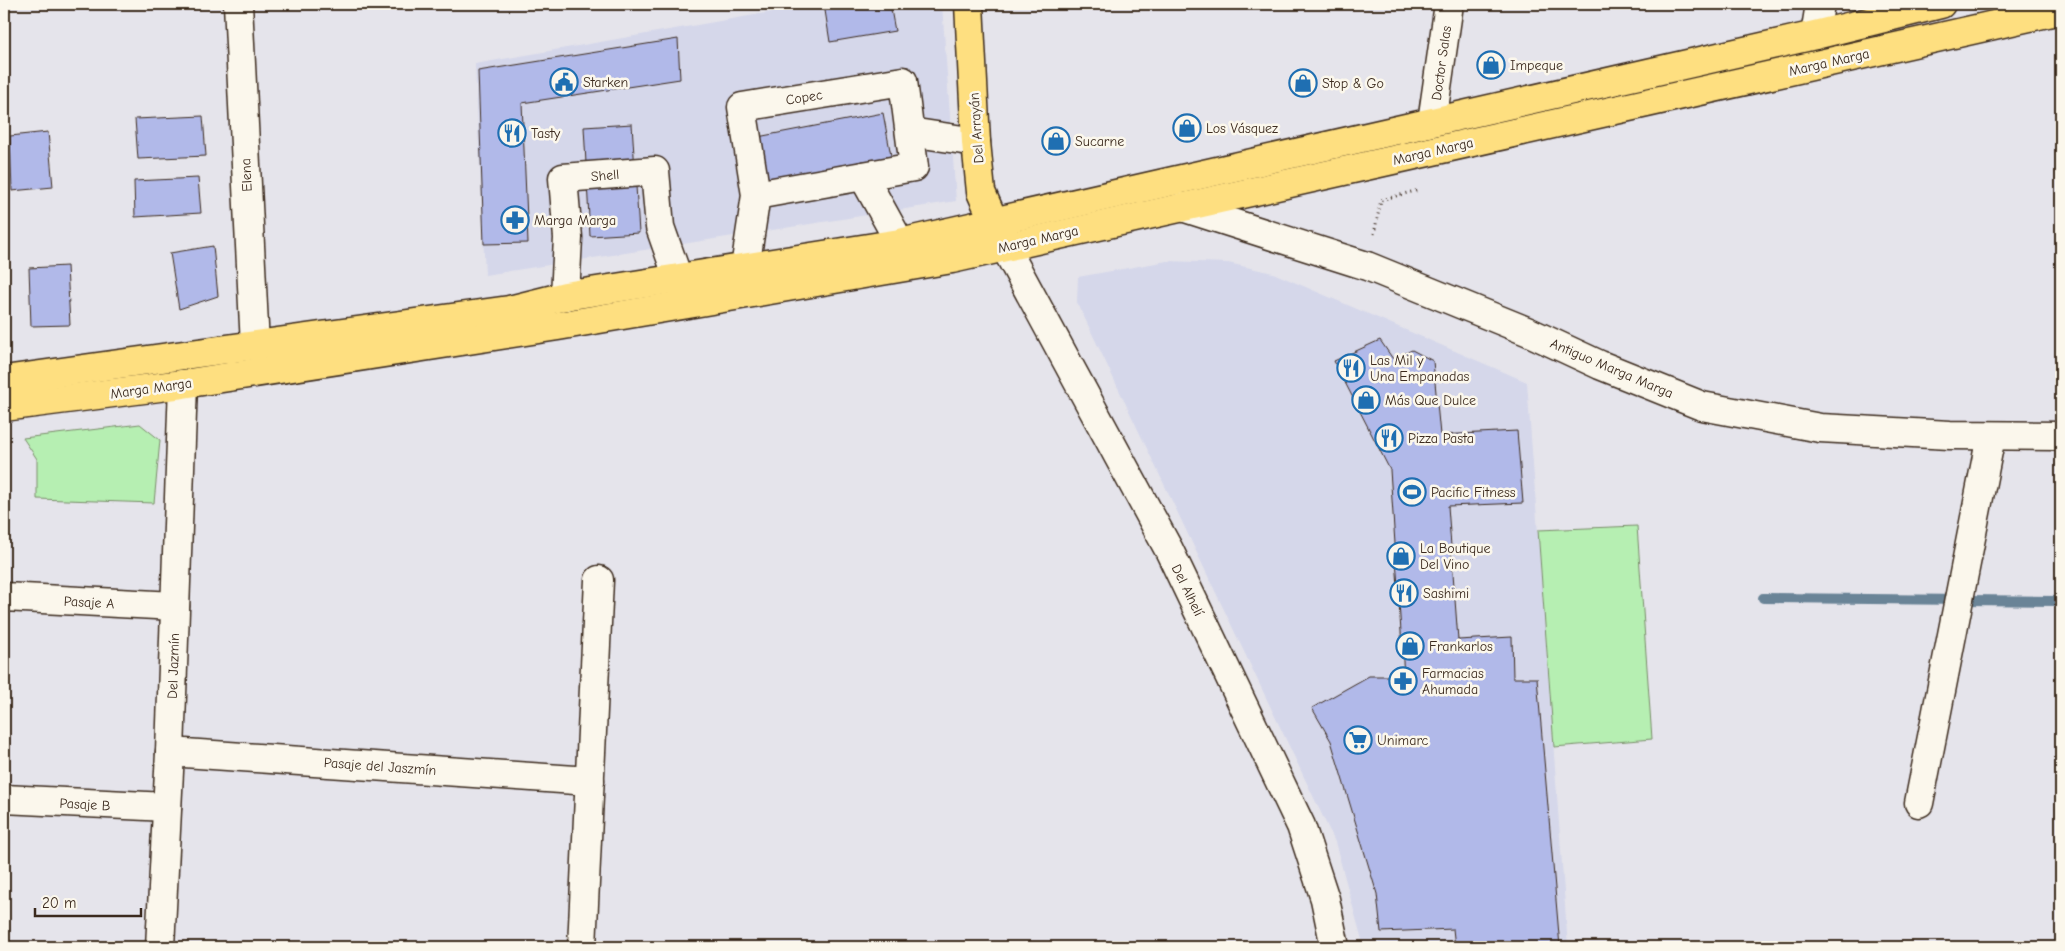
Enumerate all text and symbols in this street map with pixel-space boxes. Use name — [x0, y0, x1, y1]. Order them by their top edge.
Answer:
street label: Doctor Salas — [1428, 24, 1455, 102]
street label: Marga Marga — [1787, 45, 1871, 80]
shop icon: Impeque — [1476, 50, 1506, 80]
place label: Impeque — [1510, 57, 1563, 74]
public building icon: Starken — [549, 67, 579, 97]
shop icon: Stop & Go — [1288, 68, 1318, 98]
place label: Starken — [583, 74, 628, 91]
place label: Stop & Go — [1322, 75, 1384, 92]
street label: Copec — [784, 86, 824, 109]
street label: Del Arrayán — [966, 92, 987, 164]
shop icon: Los Vásquez — [1172, 113, 1202, 143]
restaurant icon: Tasty — [497, 118, 527, 148]
place label: Los Vásquez — [1206, 120, 1278, 137]
place label: Tasty — [531, 125, 561, 142]
shop icon: Sucarne — [1041, 126, 1071, 156]
place label: Sucarne — [1075, 133, 1124, 150]
street label: Marga Marga — [1391, 134, 1475, 169]
street label: Elena — [237, 158, 256, 192]
street label: Shell — [590, 166, 620, 185]
pharmacy icon: Marga Marga — [500, 205, 530, 235]
place label: Marga Marga — [534, 212, 616, 229]
street label: Marga Marga — [996, 222, 1080, 257]
street label: Antiguo Marga Marga — [1548, 335, 1676, 402]
place label: Las Mil y Una Empanadas — [1370, 352, 1470, 385]
restaurant icon: Las Mil y Una Empanadas — [1336, 353, 1366, 383]
street label: Marga Marga — [109, 374, 193, 403]
shop icon: Más Que Dulce — [1351, 385, 1381, 415]
place label: Más Que Dulce — [1385, 392, 1476, 409]
restaurant icon: Pizza Pasta — [1374, 423, 1404, 453]
place label: Pizza Pasta — [1408, 430, 1474, 447]
sports icon: Pacific Fitness — [1397, 477, 1427, 507]
place label: Pacific Fitness — [1431, 484, 1516, 501]
place label: La Boutique Del Vino — [1420, 540, 1490, 573]
shop icon: La Boutique Del Vino — [1386, 541, 1416, 571]
street label: Del Alhelí — [1168, 562, 1208, 620]
restaurant icon: Sashimi — [1389, 578, 1419, 608]
place label: Sashimi — [1423, 585, 1469, 602]
street label: Pasaje A — [63, 593, 115, 612]
shop icon: Frankarlos — [1395, 631, 1425, 661]
street label: Del Jazmín — [164, 633, 183, 699]
place label: Frankarlos — [1429, 638, 1493, 655]
place label: Farmacias Ahumada — [1422, 665, 1484, 698]
pharmacy icon: Farmacias Ahumada — [1388, 666, 1418, 696]
supermarket icon: Unimarc — [1343, 725, 1373, 755]
place label: Unimarc — [1377, 732, 1429, 749]
street label: Pasaje del Jaszmín — [323, 754, 437, 779]
street label: Pasaje B — [59, 795, 111, 814]
scale bar — [35, 886, 141, 918]
text: 20 m — [42, 894, 76, 912]

